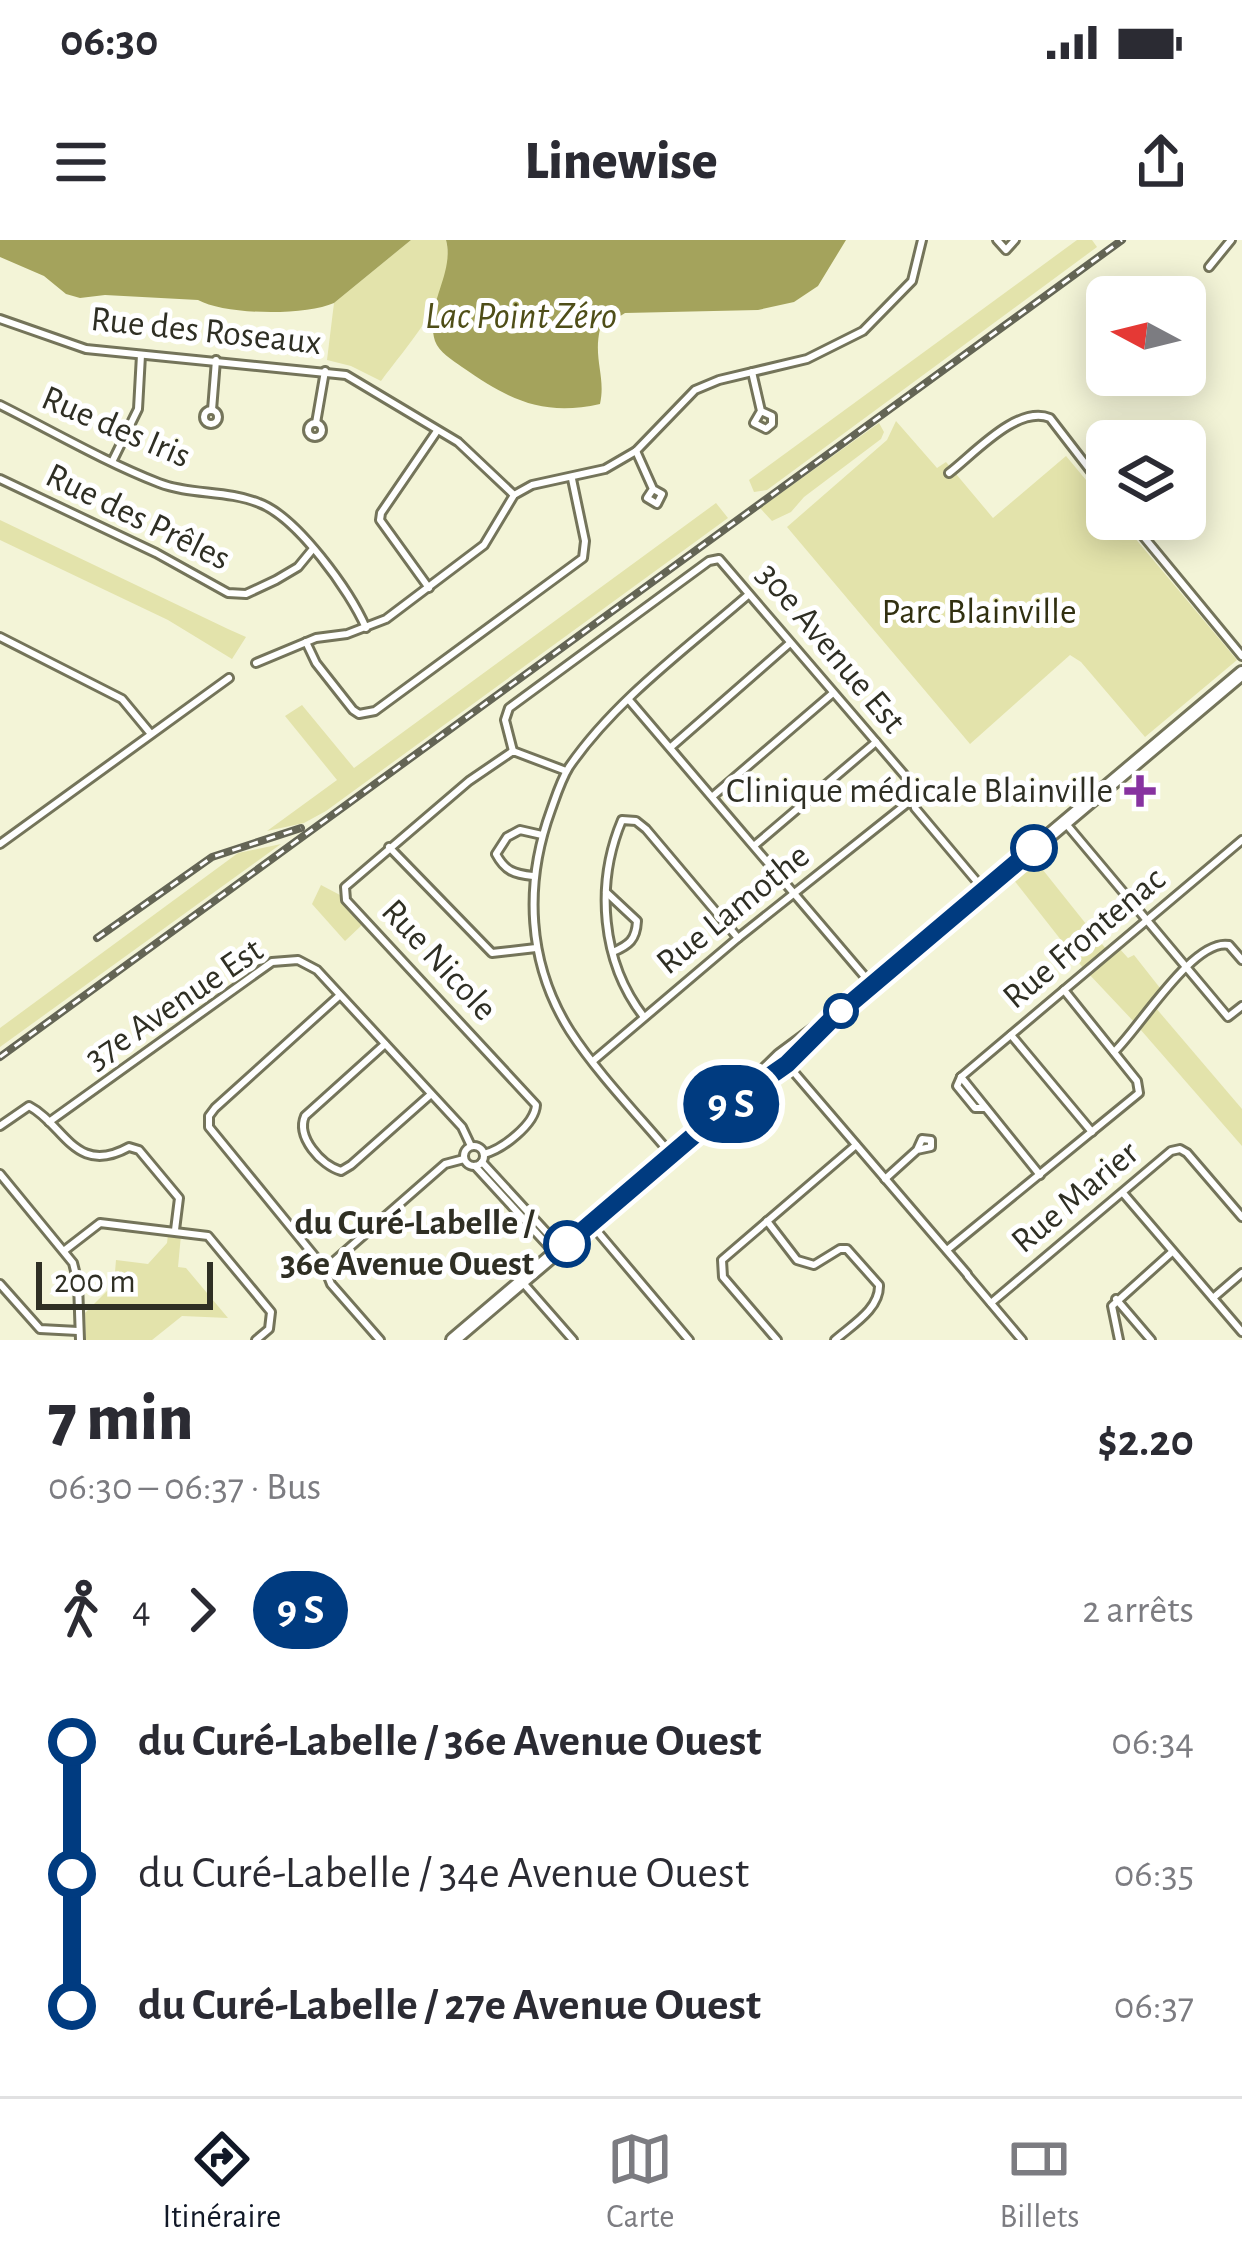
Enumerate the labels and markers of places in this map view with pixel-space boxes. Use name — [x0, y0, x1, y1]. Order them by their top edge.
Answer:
place label: Clinique médicale Blainville — [726, 773, 1113, 809]
marker: Clinique médicale Blainville — [1124, 775, 1156, 807]
unlabelled marker — [1012, 826, 1056, 870]
unlabelled marker — [825, 995, 857, 1027]
place label: du Curé-Labelle / 36e Avenue Ouest — [280, 1205, 536, 1282]
marker: du Curé-Labelle / 36e Avenue Ouest — [545, 1222, 589, 1266]

